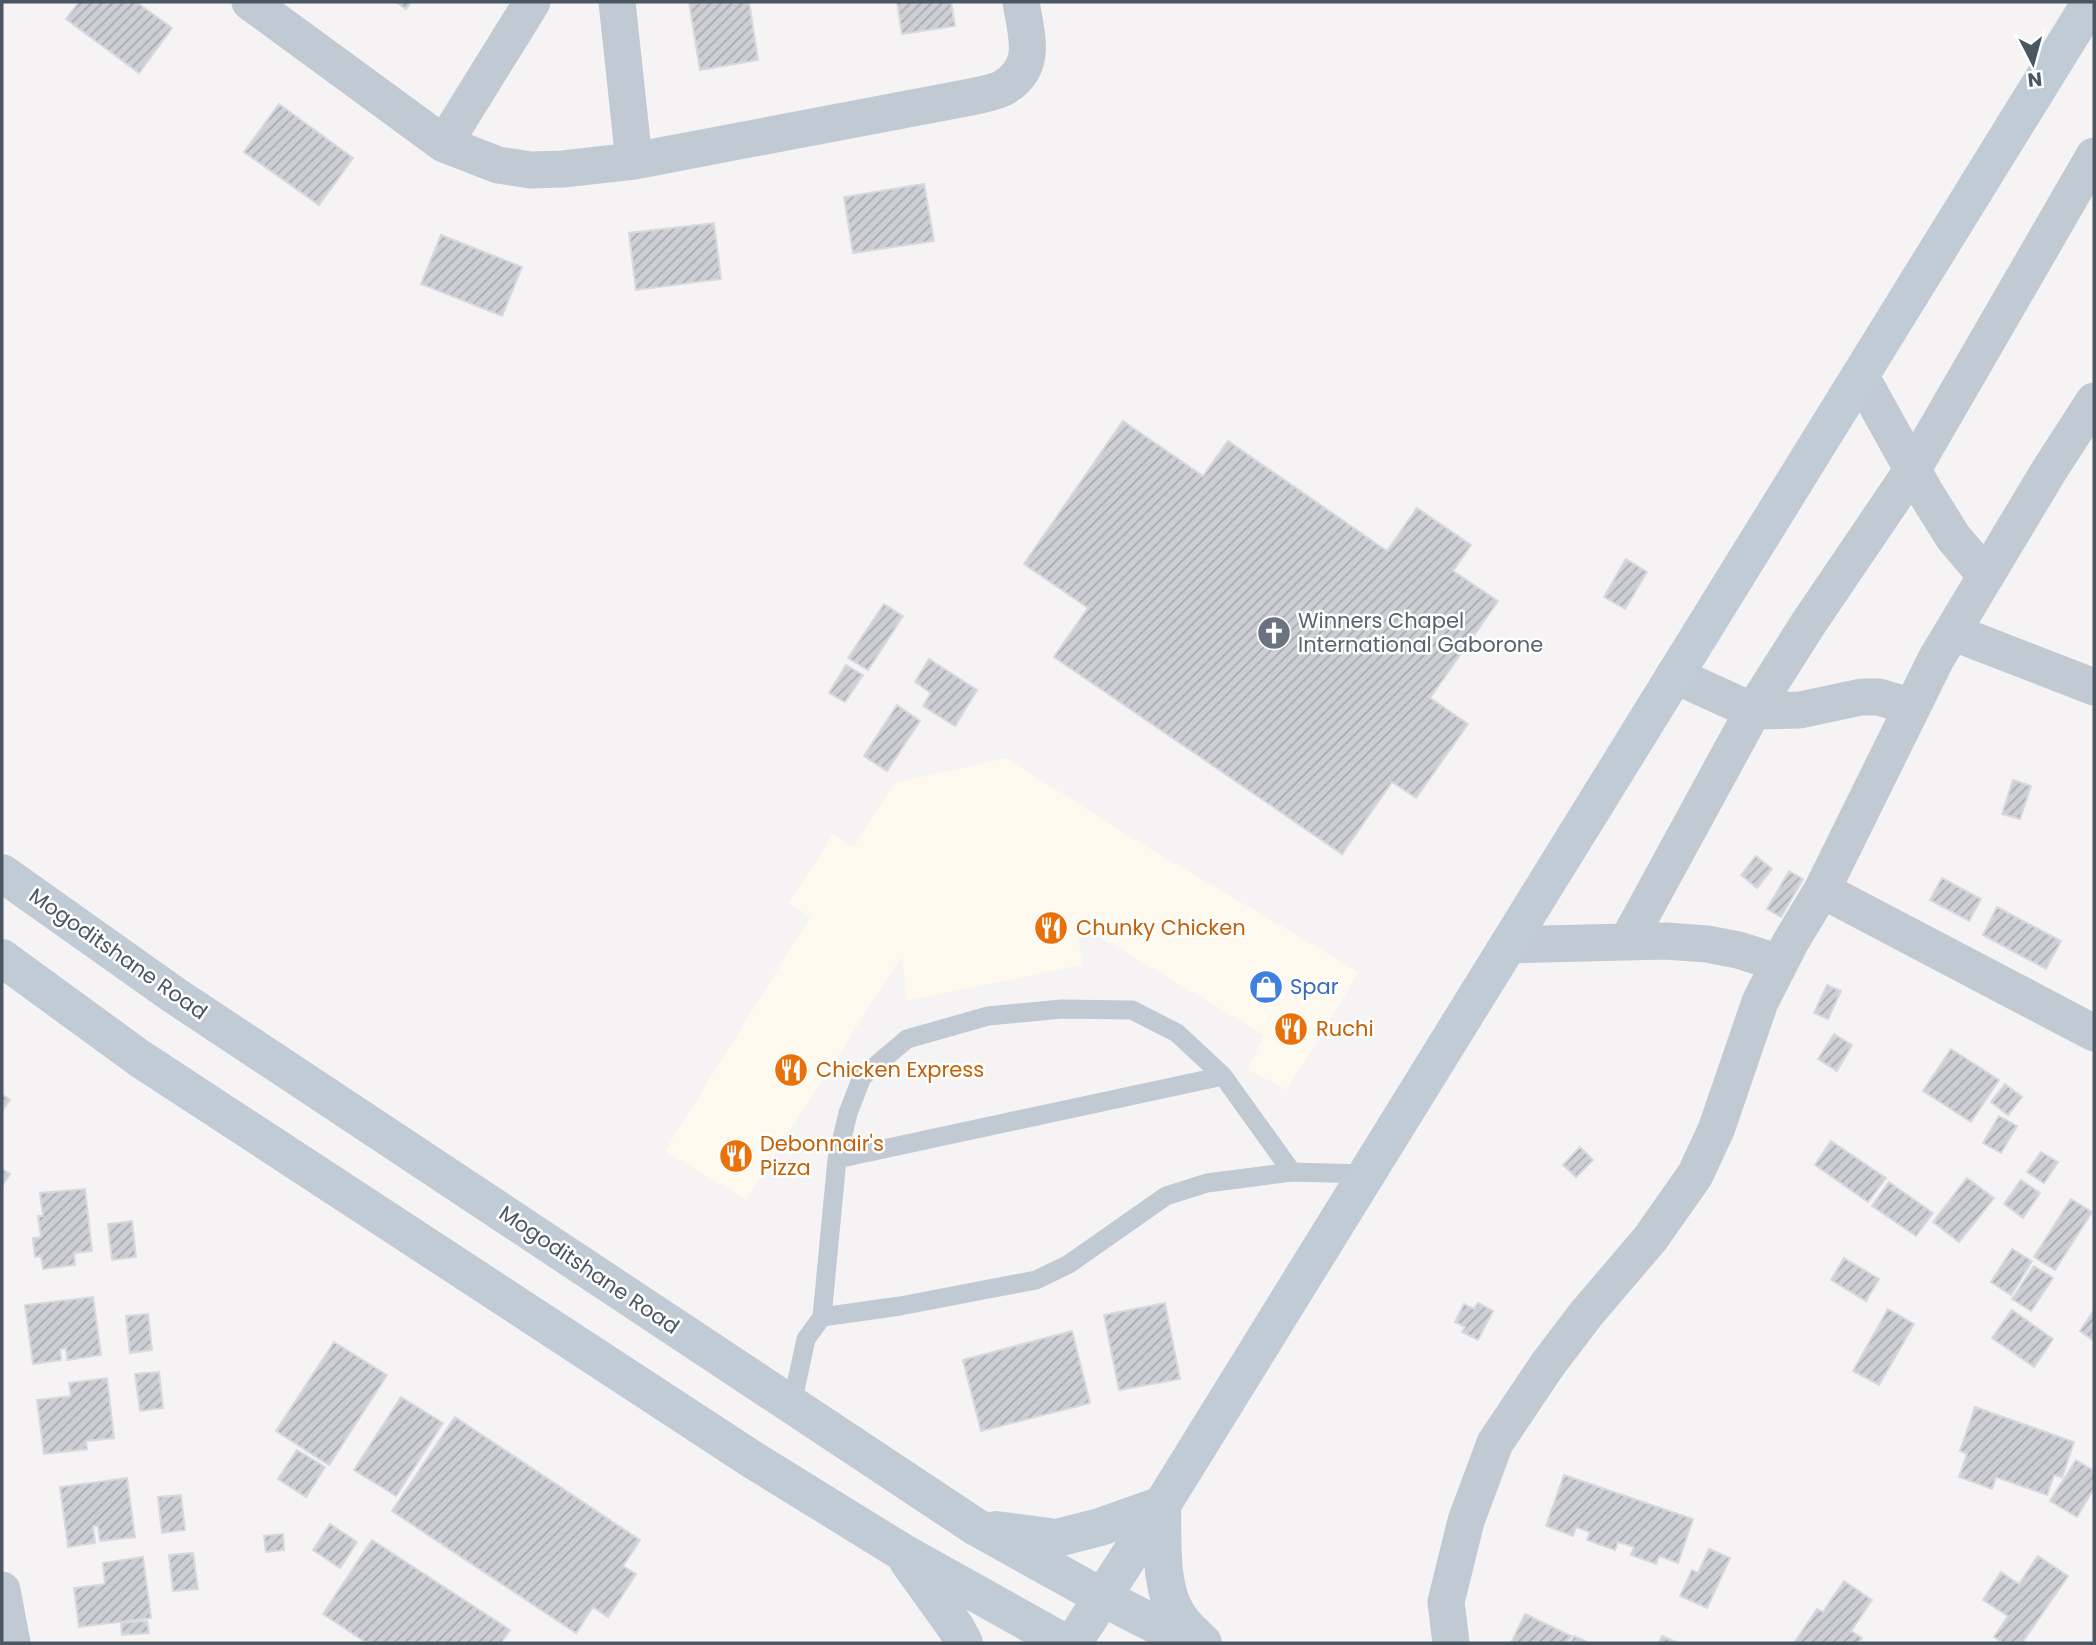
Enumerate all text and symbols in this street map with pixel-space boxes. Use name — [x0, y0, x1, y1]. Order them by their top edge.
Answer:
north arrow — [1998, 28, 2068, 98]
text: N — [2026, 65, 2043, 94]
place label: Winners Chapel International Gaborone — [1298, 606, 1543, 659]
church icon: Winners Chapel International Gaborone — [1255, 614, 1293, 652]
street label: Mogoditshane Road — [23, 881, 213, 1026]
restaurant icon: Chunky Chicken — [1032, 909, 1070, 947]
place label: Chunky Chicken — [1076, 913, 1246, 942]
shop icon: Spar — [1247, 968, 1285, 1006]
place label: Spar — [1290, 972, 1339, 1001]
restaurant icon: Ruchi — [1272, 1010, 1310, 1048]
place label: Ruchi — [1316, 1014, 1374, 1043]
restaurant icon: Chicken Express — [772, 1051, 810, 1089]
place label: Chicken Express — [816, 1055, 984, 1084]
place label: Debonnair's Pizza — [760, 1129, 884, 1182]
restaurant icon: Debonnair's Pizza — [717, 1137, 755, 1175]
street label: Mogoditshane Road — [494, 1198, 685, 1341]

